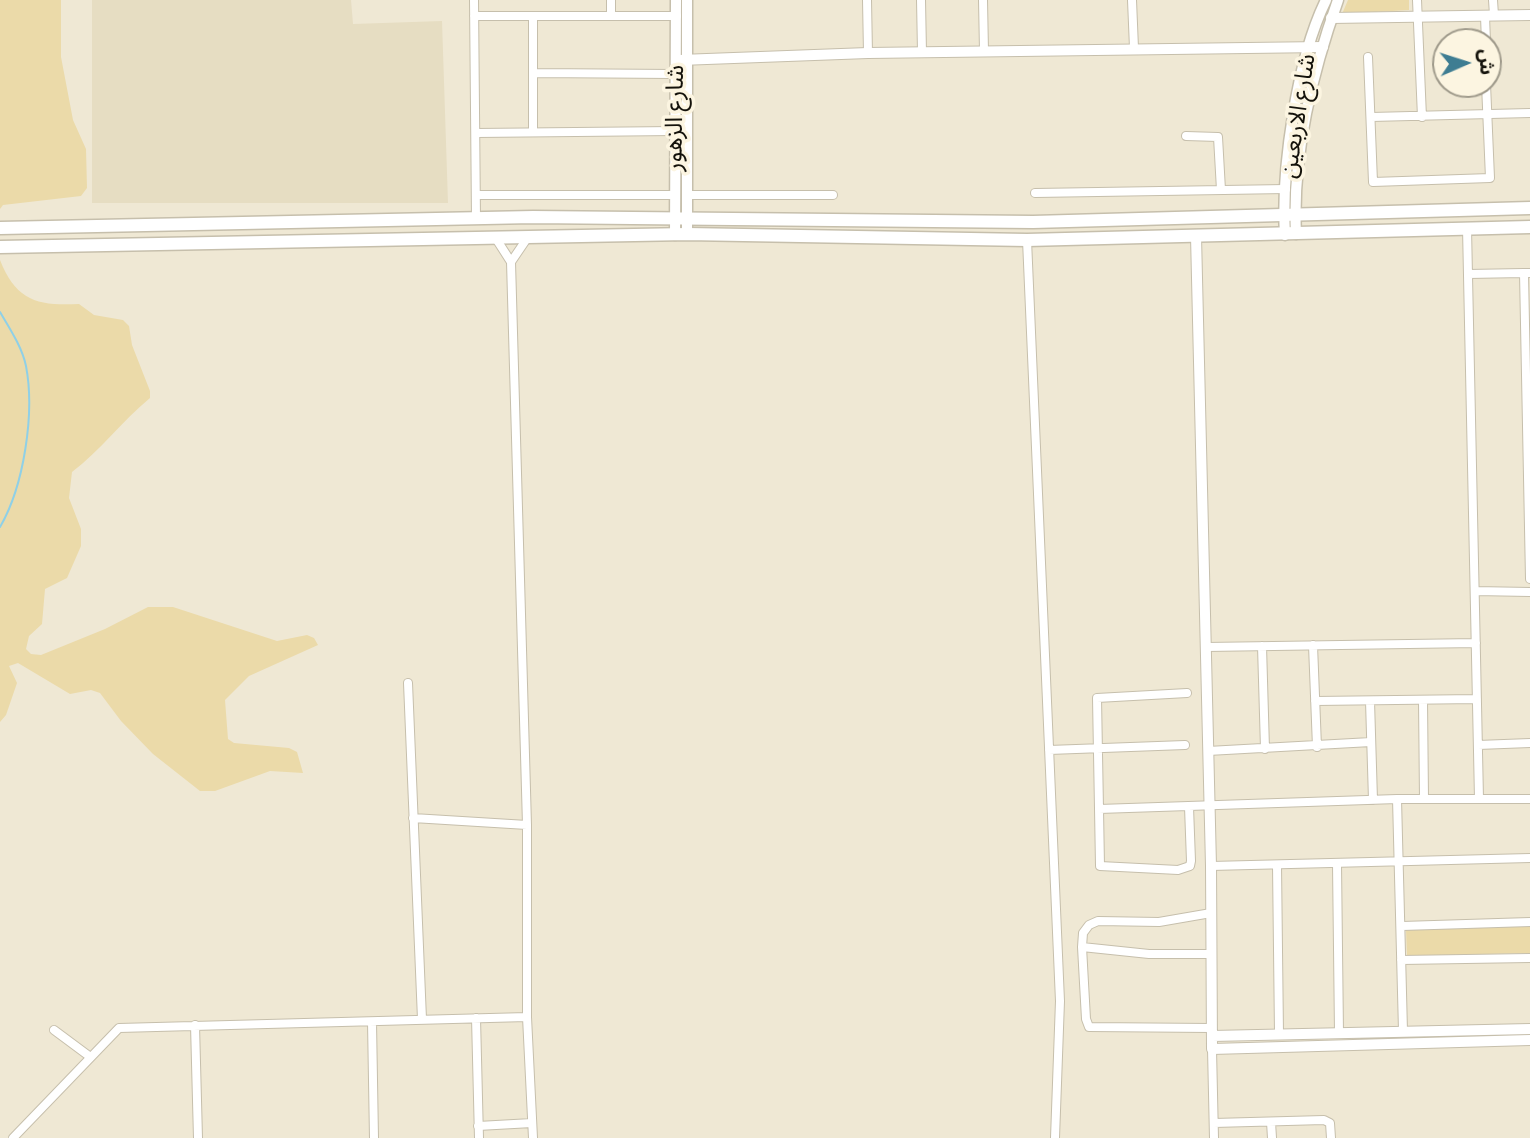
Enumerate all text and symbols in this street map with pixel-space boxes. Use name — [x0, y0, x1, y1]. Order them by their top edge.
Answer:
north arrow — [1432, 28, 1502, 98]
text: ش — [1474, 48, 1499, 76]
street label: شارع الاربعين — [1274, 52, 1322, 180]
street label: شارع الزهور — [660, 64, 690, 172]

